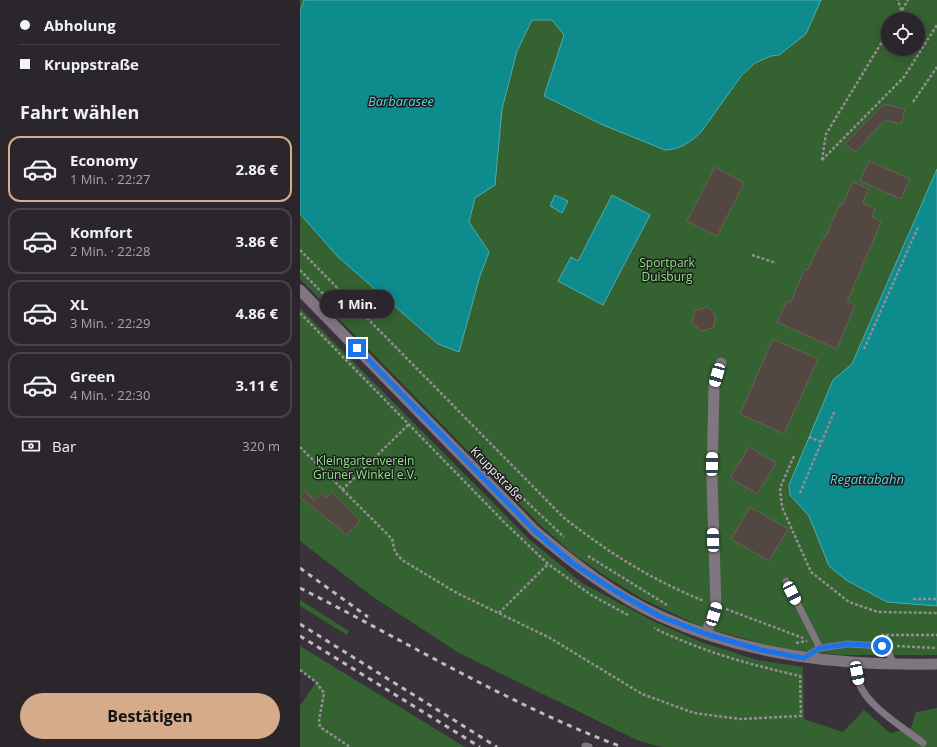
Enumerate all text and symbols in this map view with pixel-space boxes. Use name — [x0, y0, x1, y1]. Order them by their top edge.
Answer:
map controls — [881, 12, 925, 56]
button: locate — [881, 12, 925, 56]
text: Abholung — [44, 15, 116, 35]
text: Kruppstraße — [44, 54, 139, 74]
water label: Barbarasee — [368, 92, 435, 110]
text: Fahrt wählen — [20, 100, 139, 124]
text: Economy — [70, 150, 138, 170]
icon: car — [22, 151, 58, 187]
text: 2.86 € — [236, 159, 278, 179]
text: 1 Min. · 22:27 — [70, 170, 151, 188]
text: Komfort — [70, 222, 132, 242]
icon: car — [22, 223, 58, 259]
text: 3.86 € — [236, 231, 278, 251]
text: 2 Min. · 22:28 — [70, 242, 151, 260]
park label: Sportpark Duisburg — [639, 254, 695, 285]
callout: 1 Min. — [320, 290, 394, 318]
text: XL — [70, 294, 88, 314]
icon: car — [22, 295, 58, 331]
text: 1 Min. — [337, 295, 377, 313]
text: 4.86 € — [236, 303, 278, 323]
text: 3 Min. · 22:29 — [70, 314, 151, 332]
route end — [348, 339, 366, 357]
car — [708, 362, 726, 388]
text: Green — [70, 366, 115, 386]
icon: car — [22, 367, 58, 403]
text: 3.11 € — [236, 375, 278, 395]
text: 4 Min. · 22:30 — [70, 386, 151, 404]
icon: cash — [20, 435, 42, 457]
text: Bar — [52, 436, 76, 456]
text: 320 m — [242, 437, 280, 455]
street label: Kruppstraße — [467, 443, 528, 505]
park label: Kleingartenverein Grüner Winkel e.V. — [313, 452, 417, 483]
car — [706, 452, 718, 476]
water label: Regattabahn — [830, 470, 904, 488]
car — [707, 528, 719, 552]
car — [781, 580, 803, 606]
car — [705, 601, 723, 627]
route start — [873, 637, 891, 655]
car — [849, 660, 865, 686]
button: Bestätigen — [20, 693, 280, 739]

